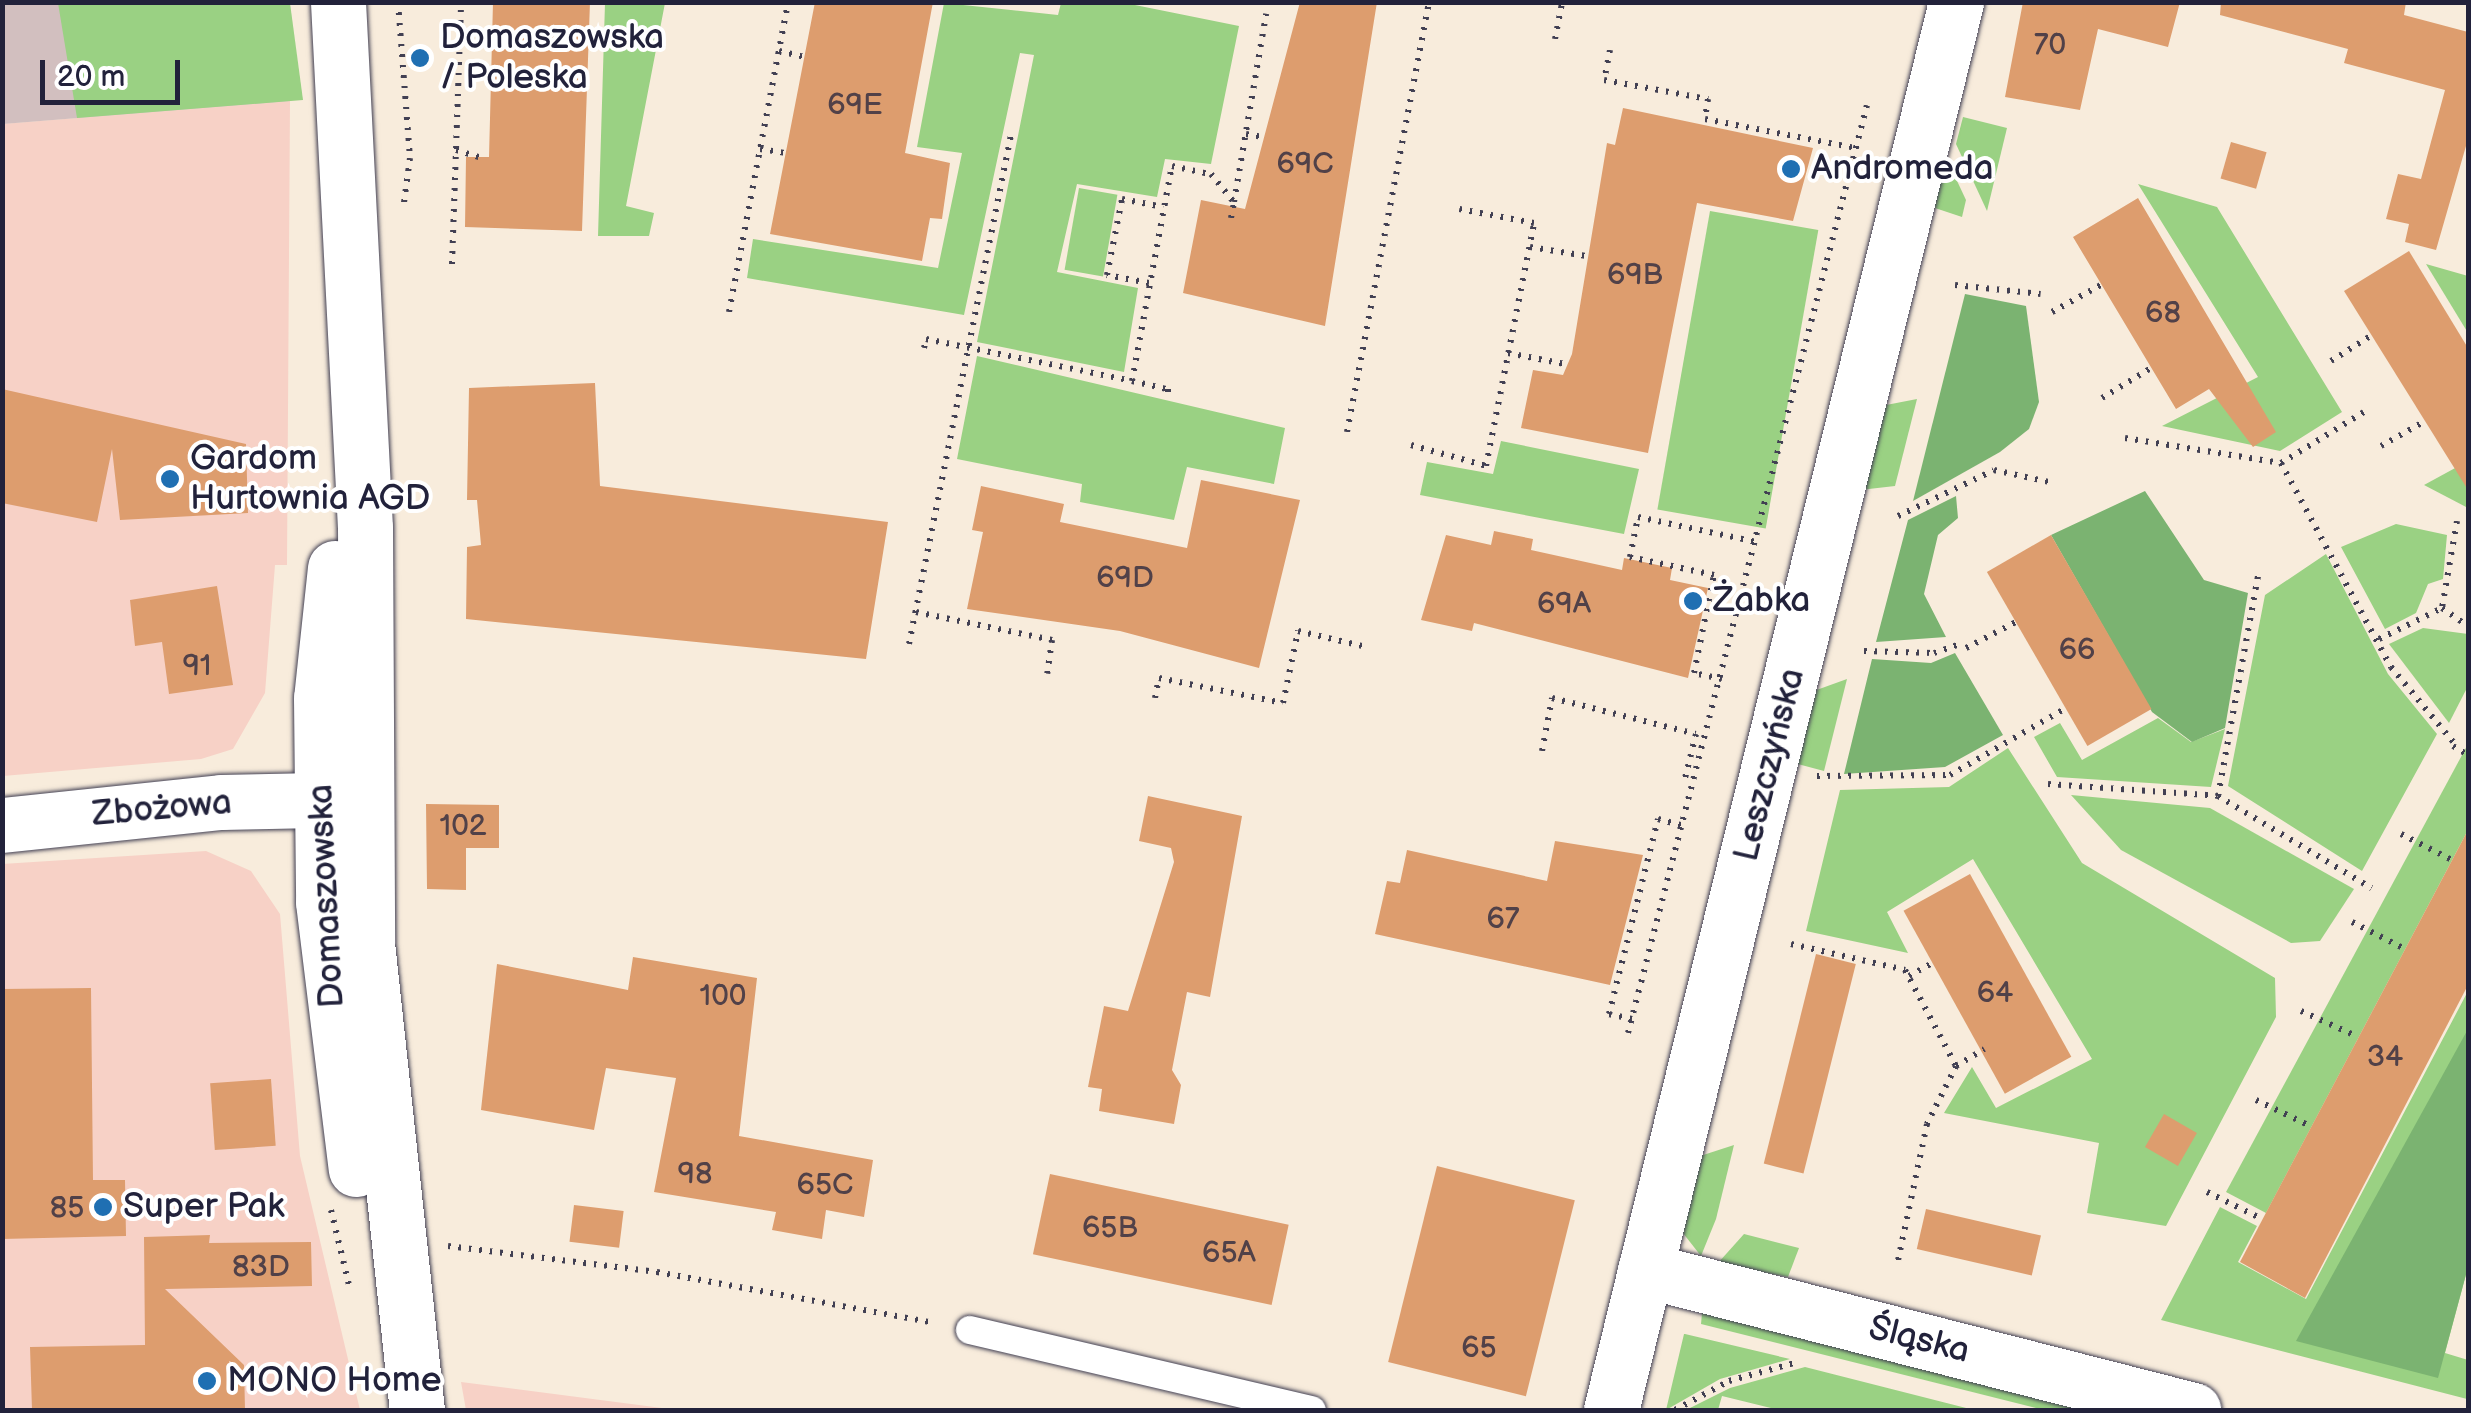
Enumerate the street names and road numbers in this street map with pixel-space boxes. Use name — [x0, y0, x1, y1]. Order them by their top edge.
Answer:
street label: Leszczyńska — [1726, 664, 1814, 866]
street label: Zbożowa — [91, 782, 233, 836]
street label: Domaszowska — [300, 783, 354, 1009]
street label: Śląska — [1864, 1307, 1974, 1373]

